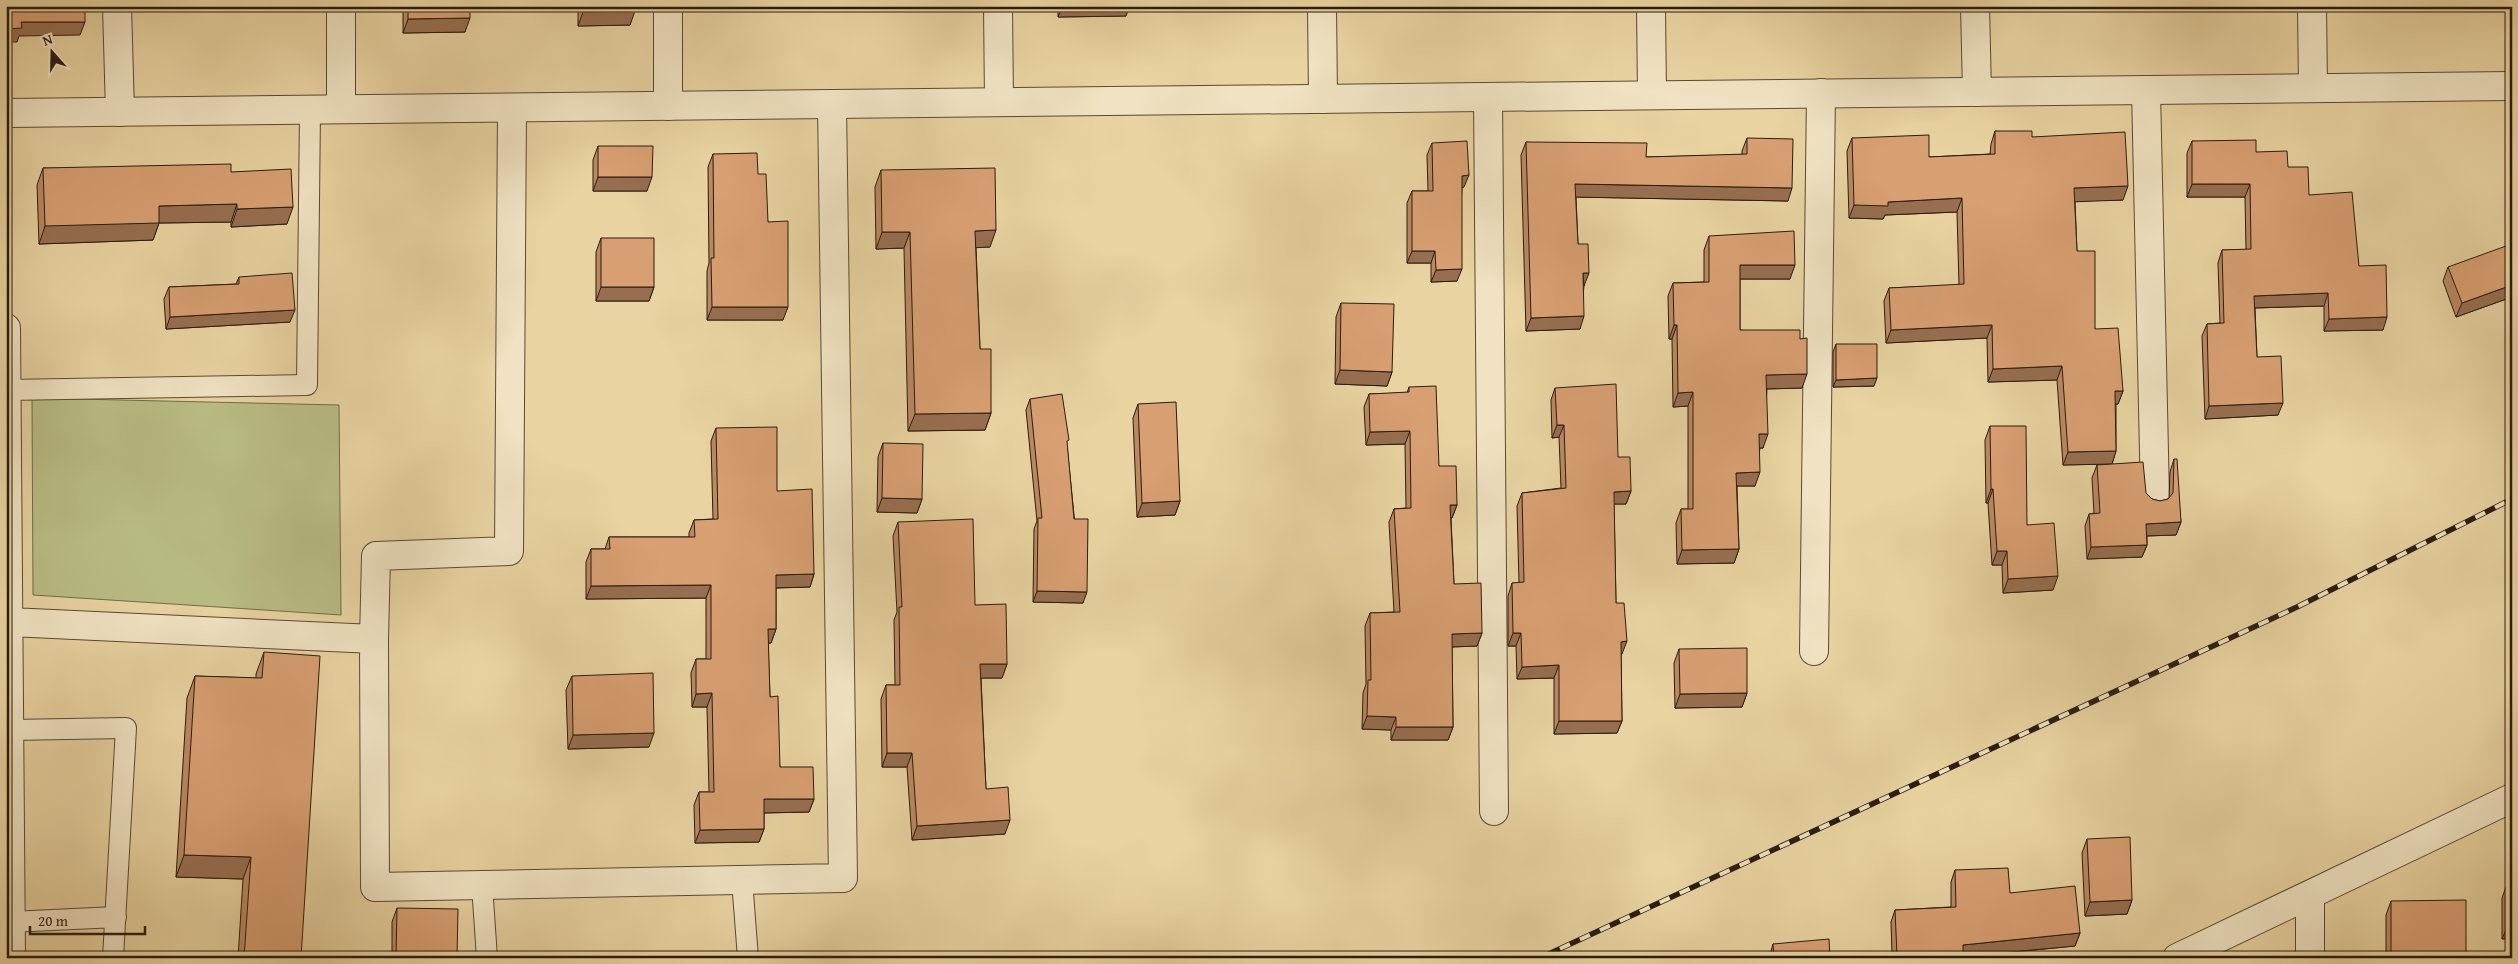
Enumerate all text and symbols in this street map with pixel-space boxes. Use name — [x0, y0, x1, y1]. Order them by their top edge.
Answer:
north arrow — [28, 28, 78, 78]
text: N — [40, 29, 56, 51]
scale bar — [30, 904, 145, 936]
text: 20 m — [38, 910, 69, 931]

